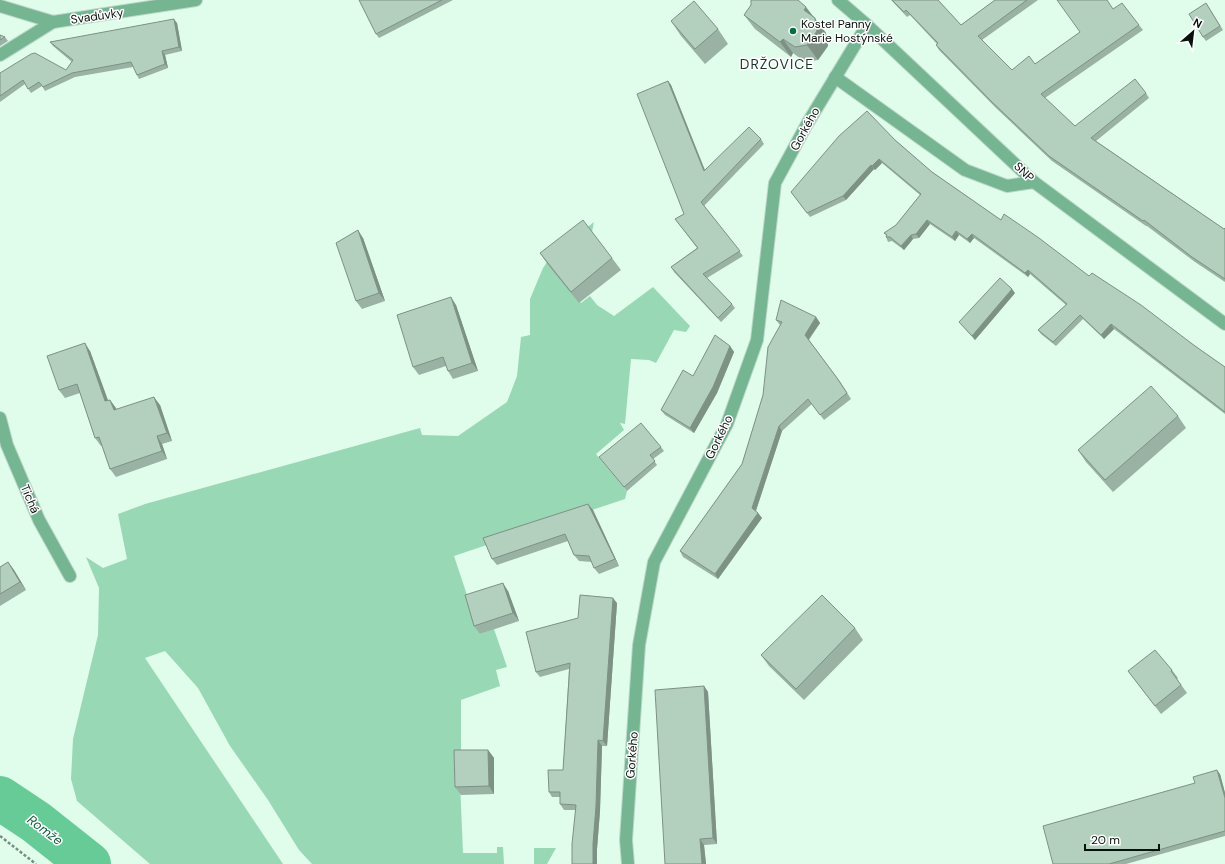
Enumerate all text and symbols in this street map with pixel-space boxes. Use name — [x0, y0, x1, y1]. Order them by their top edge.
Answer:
street label: Svadůvky — [70, 4, 125, 28]
north arrow — [1173, 12, 1213, 52]
text: N — [1191, 15, 1205, 31]
place label: Kostel Panny Marie Hostýnské — [801, 16, 893, 46]
marker: Kostel Panny Marie Hostýnské — [788, 26, 798, 36]
district label: DRŽOVICE — [740, 55, 814, 73]
street label: Gorkého — [787, 105, 823, 153]
street label: SNP — [1010, 159, 1038, 185]
street label: Gorkého — [701, 412, 737, 462]
street label: Tichá — [17, 482, 43, 516]
street label: Gorkého — [622, 731, 642, 779]
water label: Romže — [24, 811, 66, 849]
scale bar — [1085, 826, 1159, 852]
text: 20 m — [1091, 832, 1120, 848]

